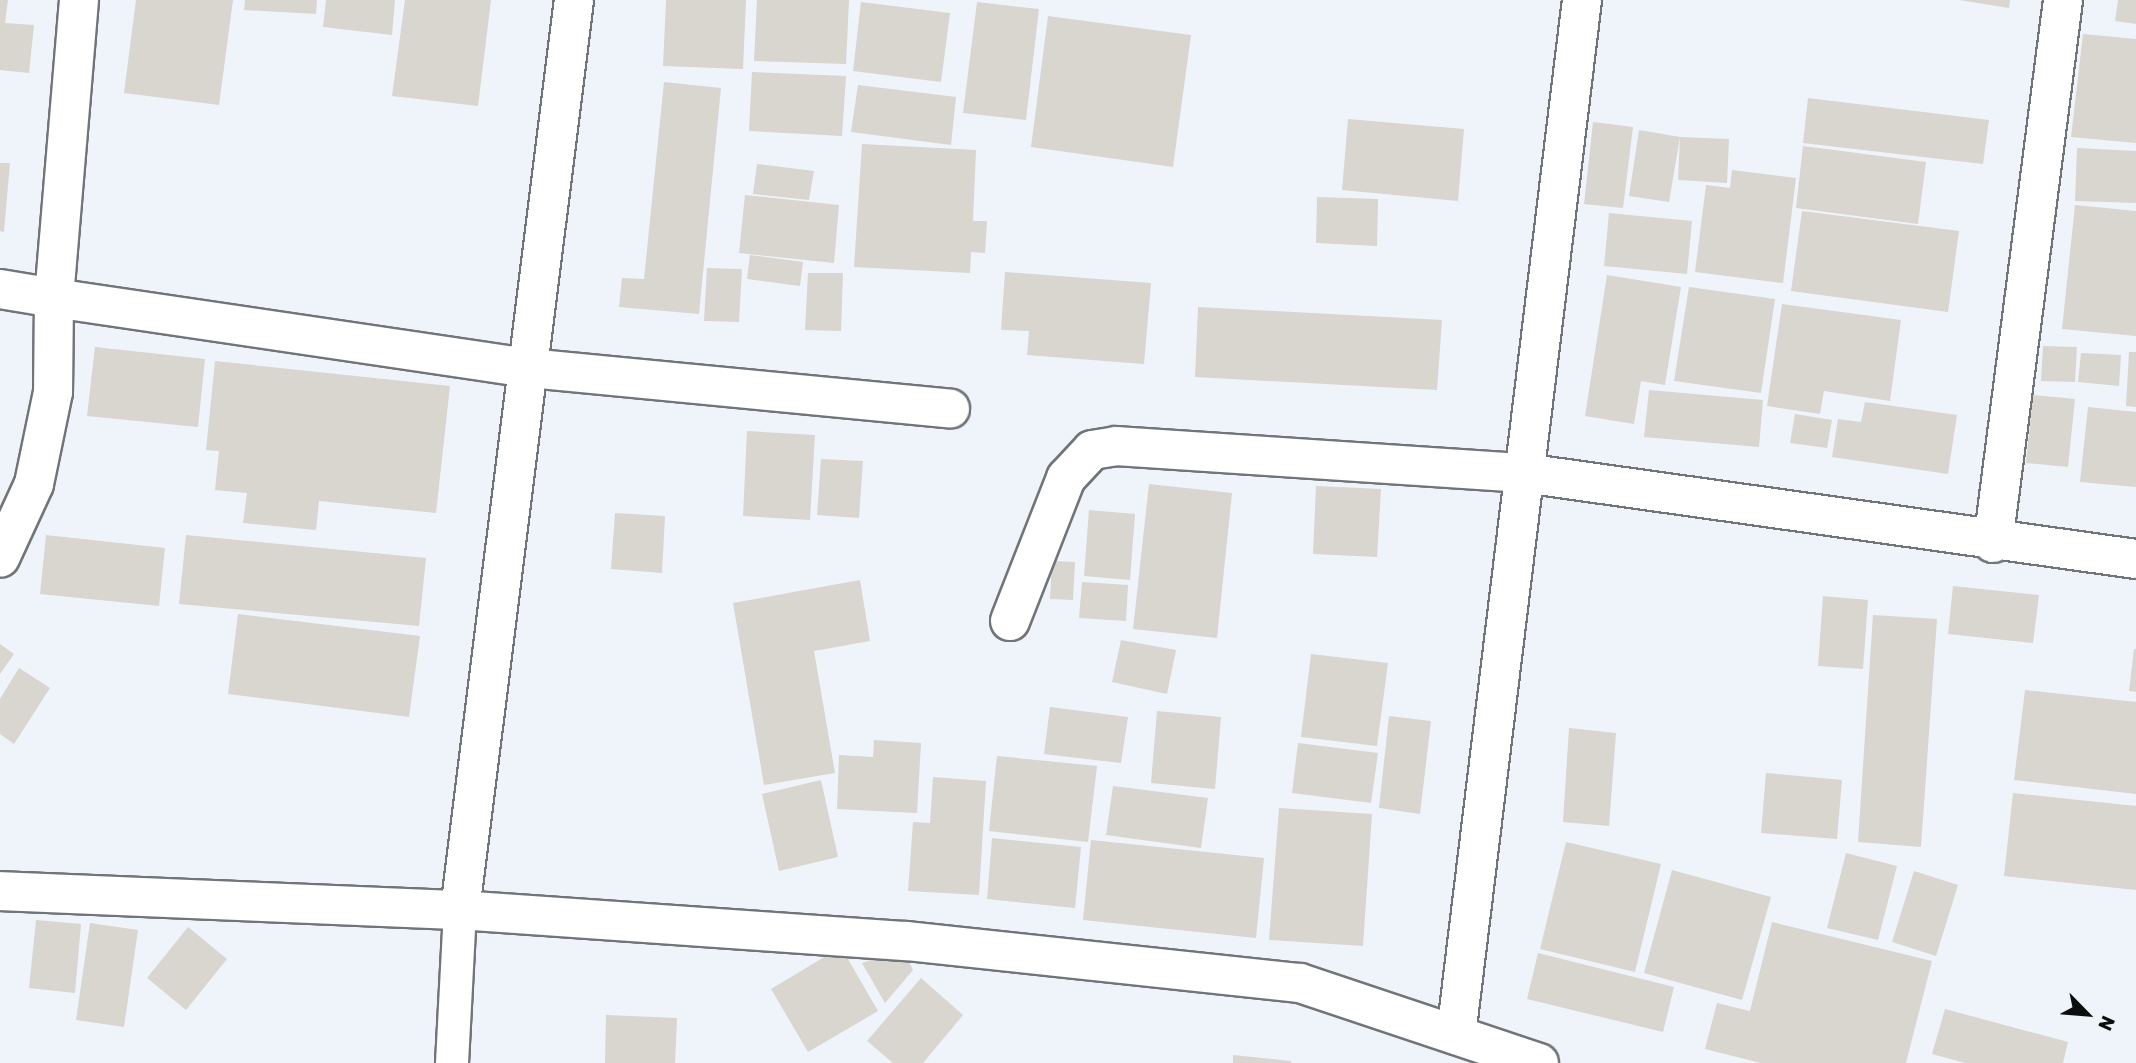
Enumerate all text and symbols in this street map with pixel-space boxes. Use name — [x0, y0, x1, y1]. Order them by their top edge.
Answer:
north arrow — [2052, 979, 2122, 1049]
text: N — [2093, 1012, 2120, 1034]

